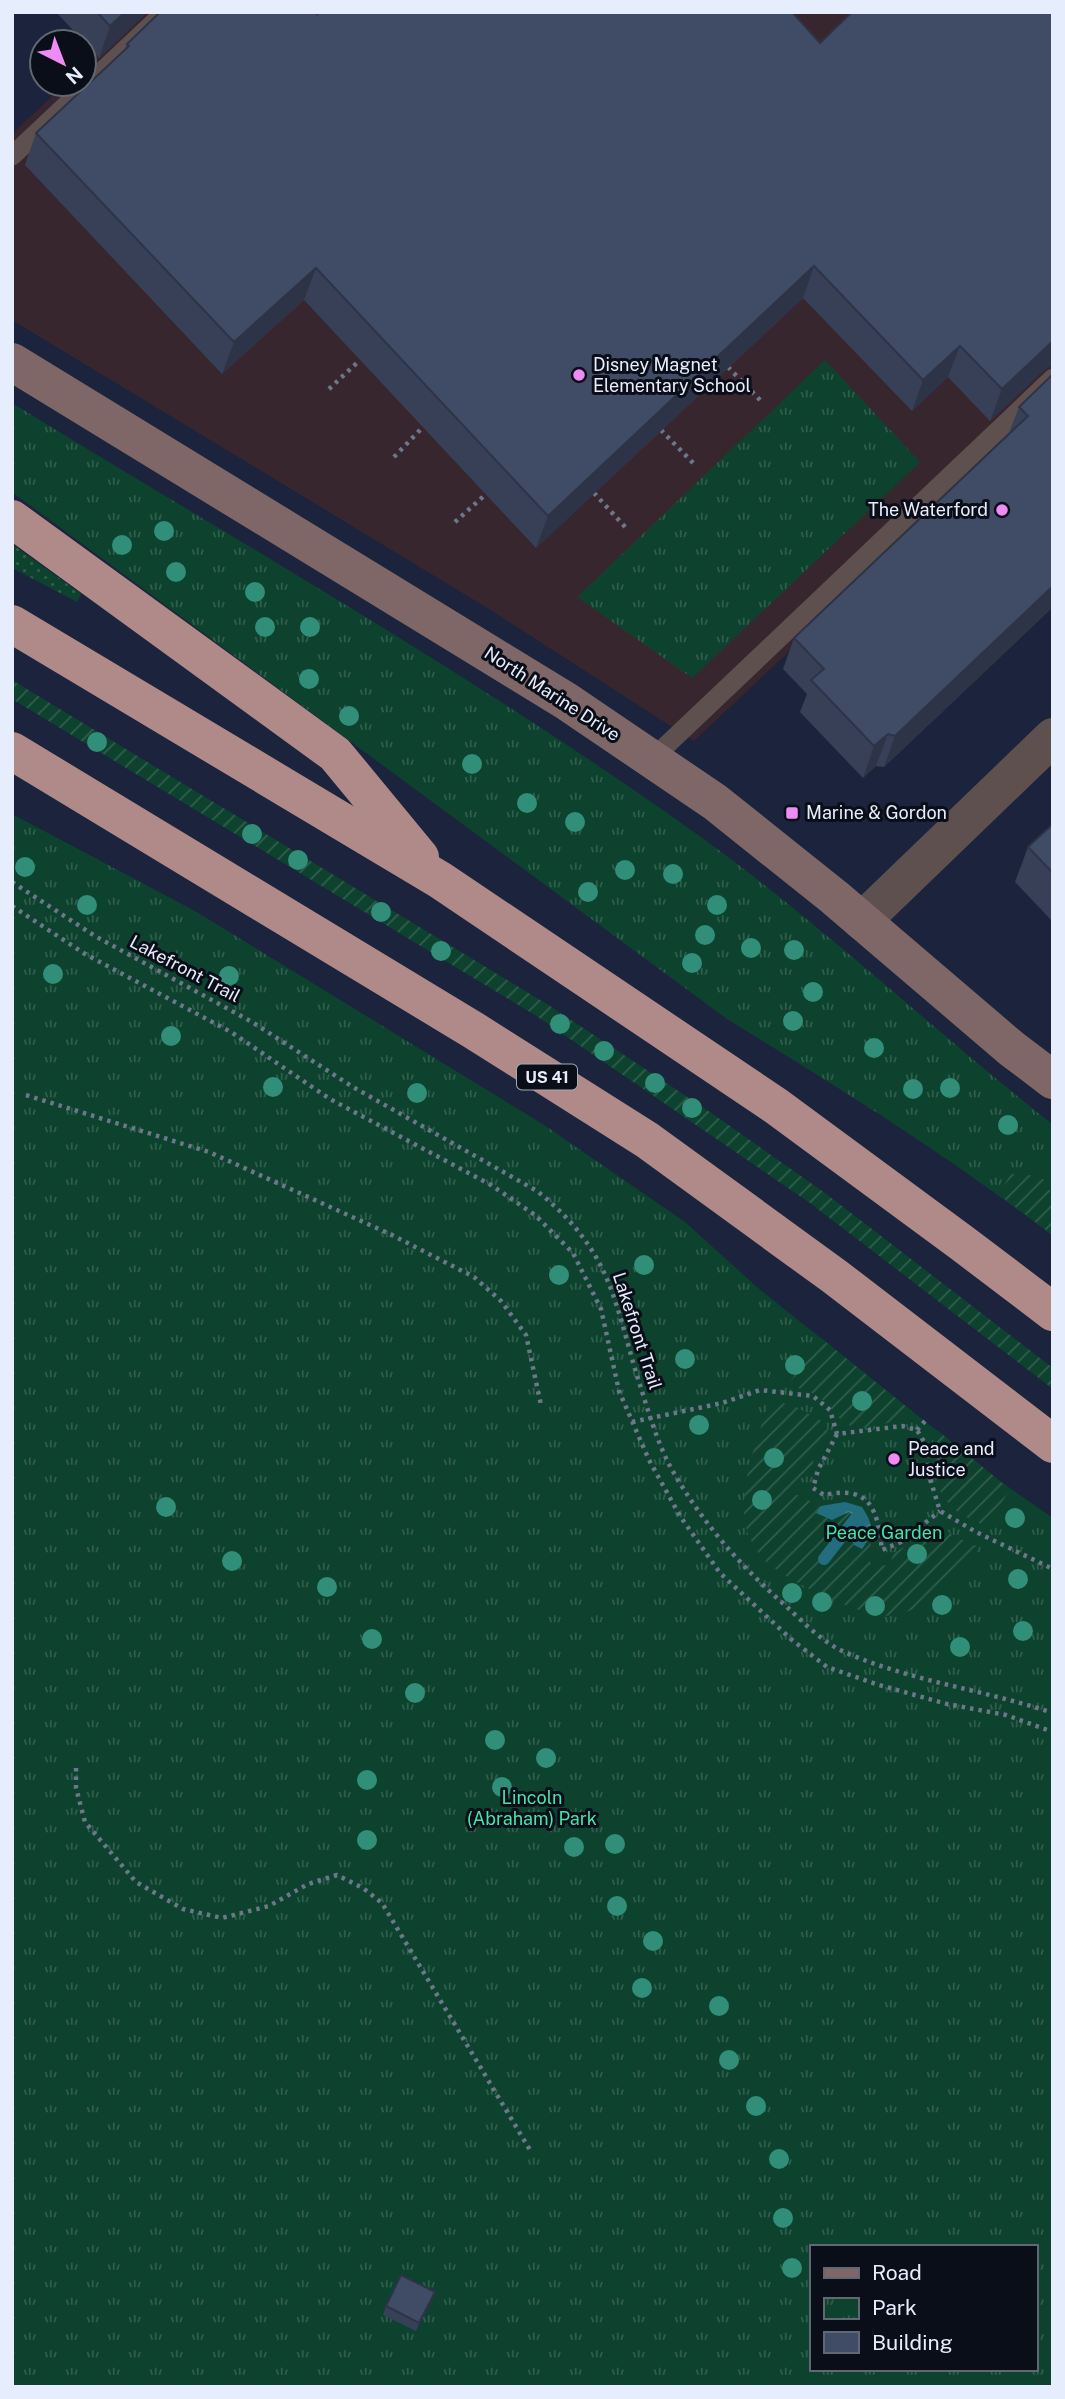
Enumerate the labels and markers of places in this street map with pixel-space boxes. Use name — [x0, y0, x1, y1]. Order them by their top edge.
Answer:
place label: Disney Magnet Elementary School — [593, 354, 751, 396]
marker: Disney Magnet Elementary School — [571, 367, 587, 383]
place label: The Waterford — [868, 499, 988, 520]
marker: The Waterford — [994, 502, 1010, 518]
place label: Marine & Gordon — [806, 802, 947, 823]
marker: Marine & Gordon — [784, 805, 800, 821]
place label: Peace and Justice — [908, 1438, 995, 1480]
marker: Peace and Justice — [886, 1451, 902, 1467]

